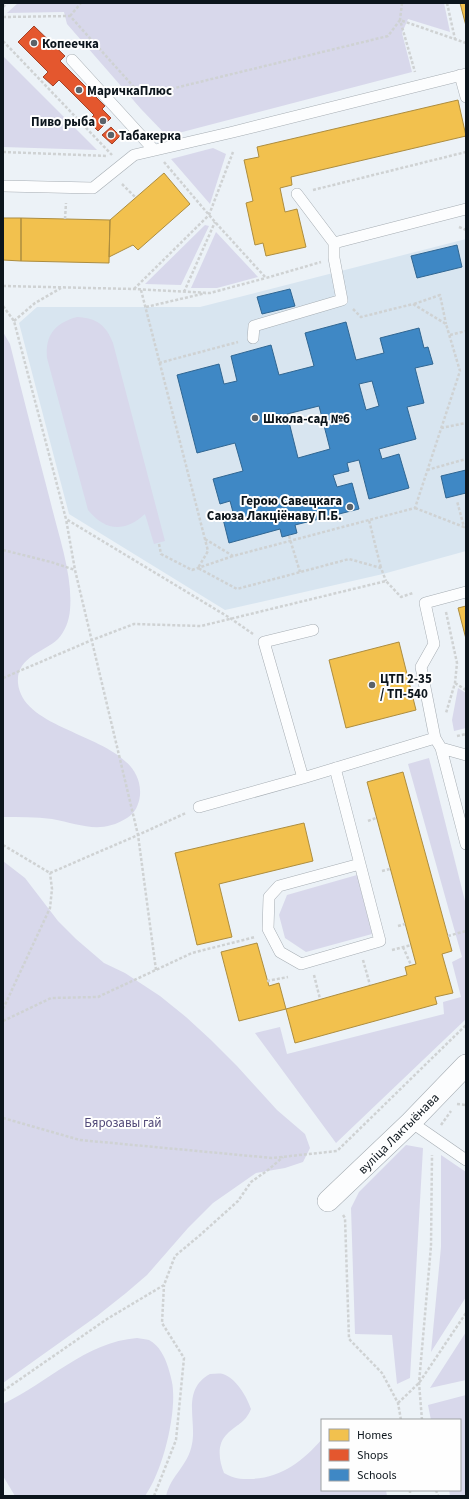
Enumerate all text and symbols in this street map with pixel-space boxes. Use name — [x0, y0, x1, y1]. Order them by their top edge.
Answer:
place label: Копеечка — [42, 35, 99, 53]
marker: Копеечка — [29, 38, 39, 48]
place label: МаричкаПлюс — [87, 82, 172, 100]
marker: МаричкаПлюс — [74, 85, 84, 95]
place label: Пиво рыба — [31, 113, 95, 131]
marker: Пиво рыба — [98, 116, 108, 126]
place label: Табакерка — [119, 127, 181, 145]
marker: Табакерка — [106, 130, 116, 140]
place label: Школа-сад №6 — [263, 410, 350, 428]
marker: Школа-сад №6 — [250, 413, 260, 423]
place label: Герою Савецкага Саюза Лакціёнаву П.Б. — [207, 492, 342, 525]
marker: Герою Савецкага Саюза Лакціёнаву П.Б. — [345, 502, 355, 512]
place label: ЦТП 2-35 / ТП-540 — [380, 670, 432, 703]
marker: ЦТП 2-35 / ТП-540 — [367, 680, 377, 690]
street label: вуліца Лактыёнава — [354, 1089, 443, 1178]
park label: Бярозавы гай — [84, 1114, 162, 1132]
legend — [321, 1419, 461, 1491]
text: Homes — [357, 1427, 392, 1444]
text: Shops — [357, 1447, 388, 1464]
text: Schools — [357, 1467, 397, 1484]

